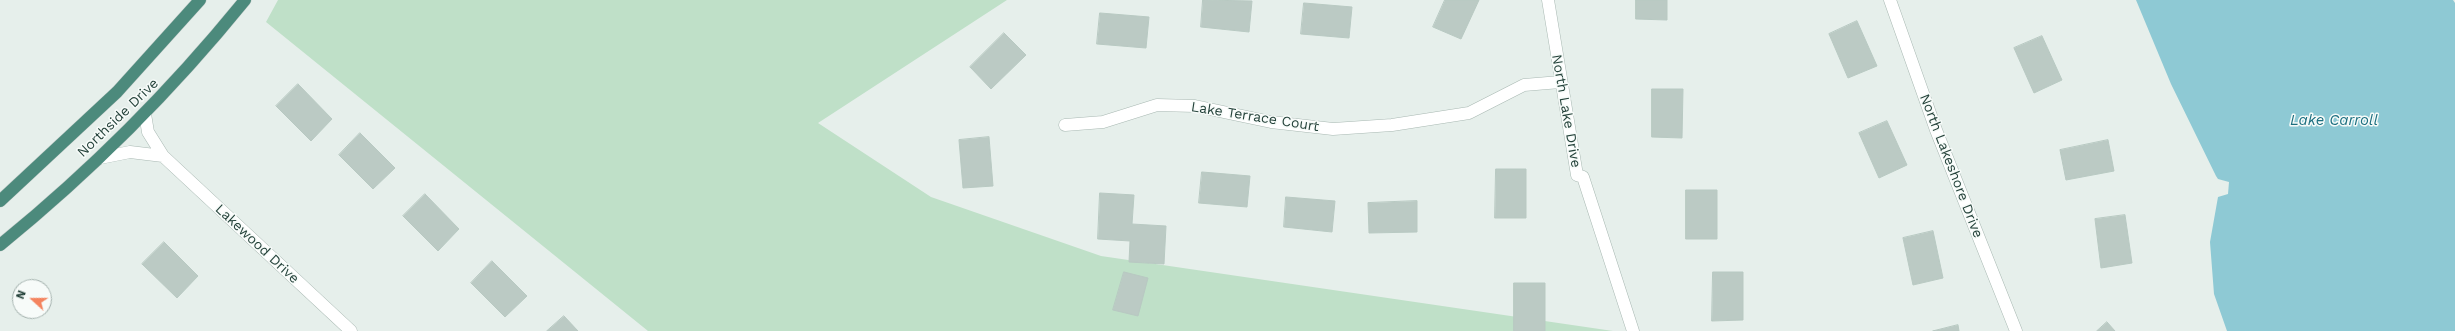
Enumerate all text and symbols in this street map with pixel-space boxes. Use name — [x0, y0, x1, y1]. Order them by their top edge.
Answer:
street label: North Lake Drive — [1548, 53, 1584, 169]
street label: Northside Drive — [74, 75, 162, 161]
street label: North Lakeshore Drive — [1916, 92, 1986, 240]
street label: Lake Terrace Court — [1190, 99, 1320, 135]
water label: Lake Carroll — [2290, 112, 2378, 130]
street label: Lakewood Drive — [212, 201, 302, 287]
north arrow — [12, 279, 52, 319]
text: N — [14, 289, 29, 301]

